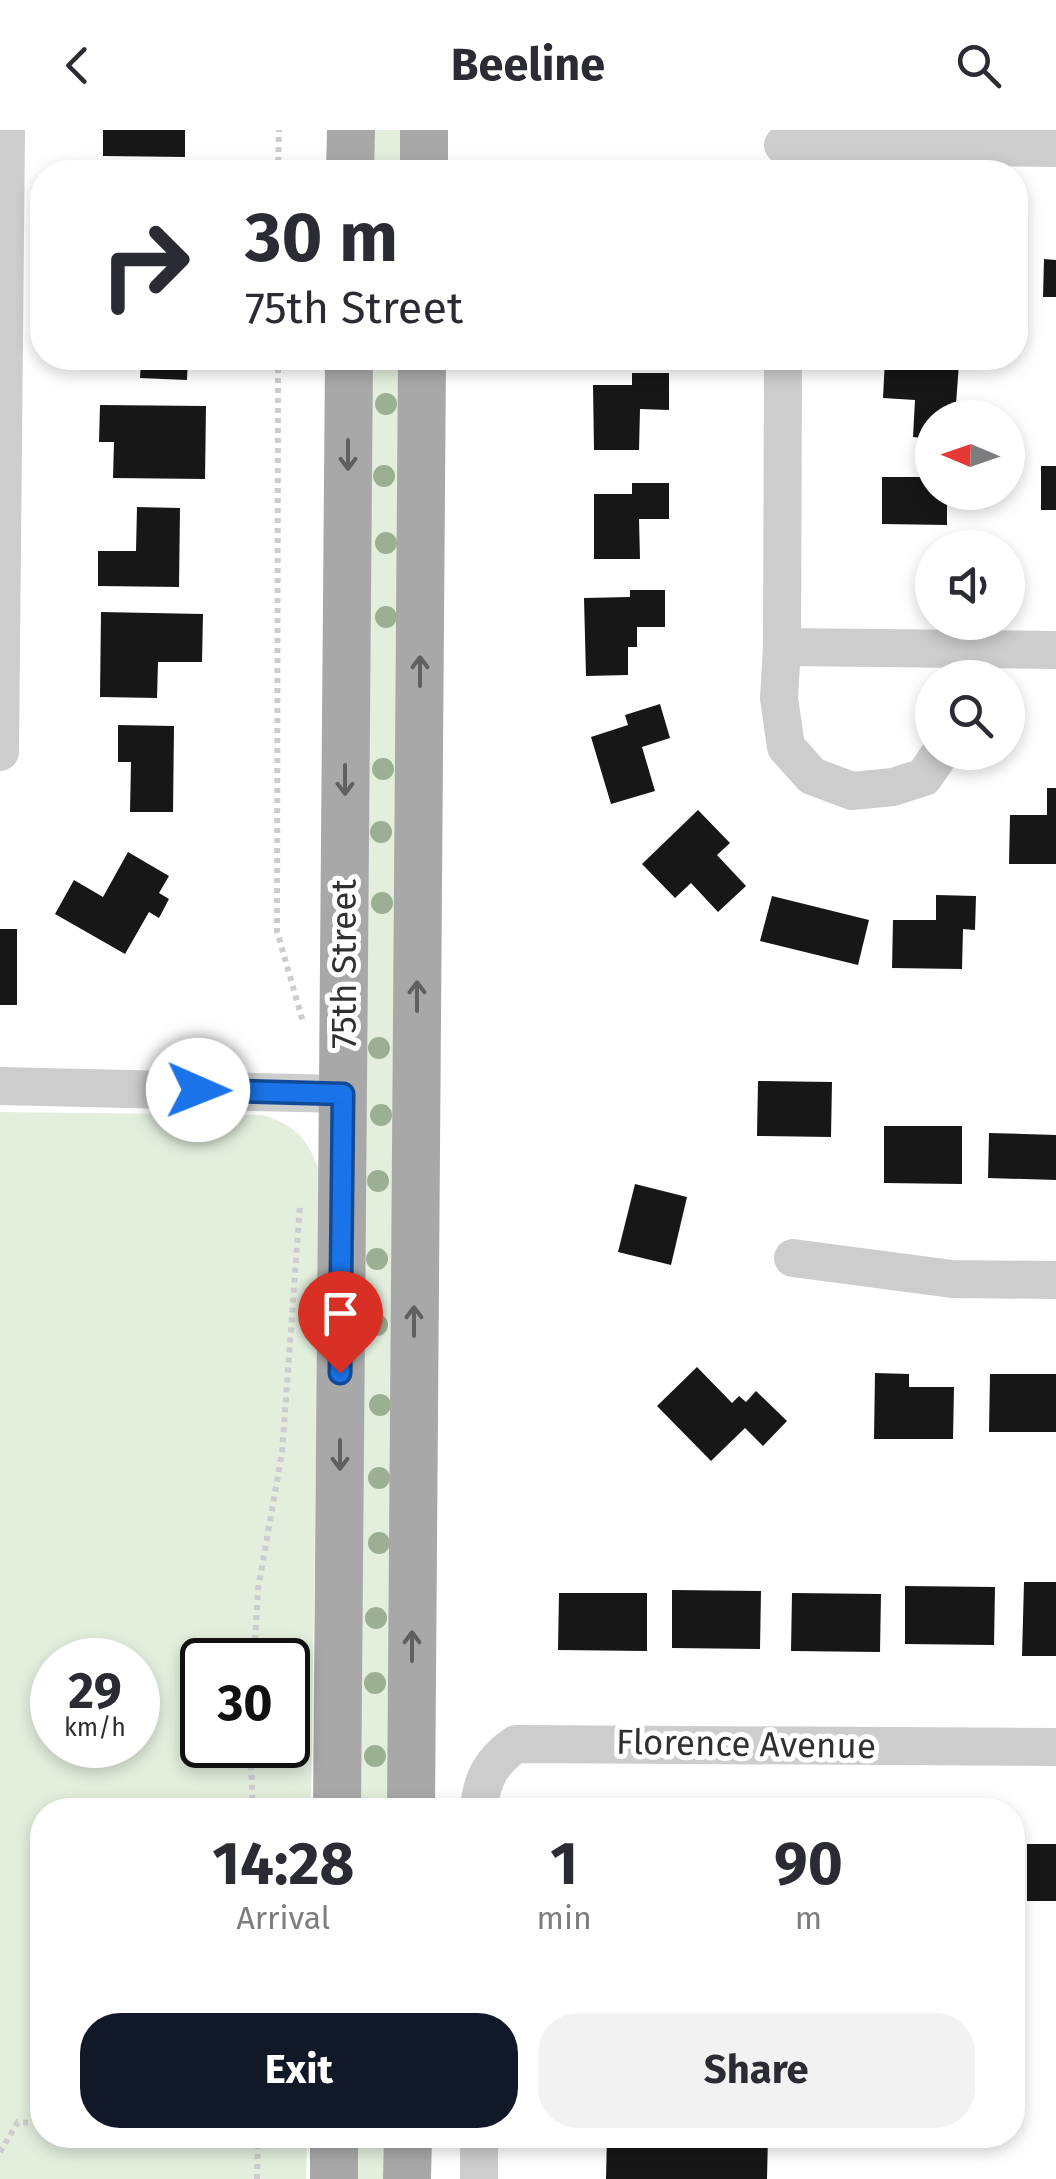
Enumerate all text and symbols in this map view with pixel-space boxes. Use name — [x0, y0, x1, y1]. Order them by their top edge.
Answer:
icon: back — [50, 38, 105, 93]
text: Beeline — [451, 38, 605, 92]
icon: search — [951, 38, 1006, 93]
text: 30 m — [245, 196, 398, 280]
icon: right — [80, 200, 210, 330]
text: 75th Street — [245, 281, 463, 335]
north arrow — [915, 400, 1025, 510]
map controls — [915, 400, 1025, 770]
one-way arrow — [338, 438, 358, 470]
button: sound — [915, 530, 1025, 640]
one-way arrow — [410, 656, 429, 688]
button: search — [915, 660, 1025, 770]
one-way arrow — [336, 763, 355, 795]
street label: 75th Street — [323, 879, 365, 1049]
one-way arrow — [408, 981, 426, 1014]
position arrow — [146, 1038, 250, 1142]
pin — [298, 1271, 383, 1374]
icon: arrive — [313, 1286, 368, 1341]
one-way arrow — [405, 1306, 424, 1338]
one-way arrow — [330, 1438, 350, 1470]
one-way arrow — [402, 1631, 422, 1664]
speed limit sign: 30 — [180, 1638, 310, 1768]
text: 29 — [68, 1661, 122, 1721]
text: km/h — [64, 1713, 126, 1743]
street label: Florence Avenue — [616, 1721, 876, 1767]
text: 14:28 — [212, 1828, 354, 1900]
text: 1 — [550, 1828, 578, 1900]
text: 90 — [774, 1828, 843, 1900]
text: Arrival — [236, 1899, 330, 1937]
text: min — [537, 1899, 592, 1937]
text: m — [795, 1899, 822, 1937]
button: Exit — [80, 2013, 518, 2128]
button: Share — [538, 2013, 975, 2128]

